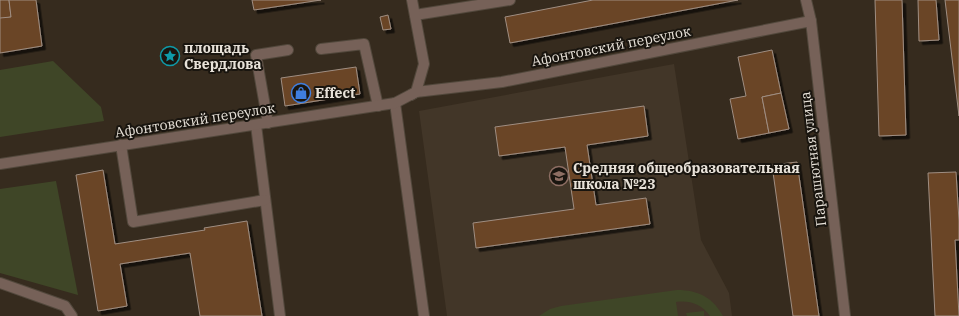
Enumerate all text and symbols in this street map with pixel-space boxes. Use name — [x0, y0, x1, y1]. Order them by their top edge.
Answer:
street label: Афонтовский переулок — [530, 22, 692, 70]
place label: площадь Свердлова — [184, 39, 262, 73]
place icon: площадь Свердлова — [159, 45, 181, 67]
shop icon: Effect — [290, 82, 312, 104]
place label: Effect — [315, 84, 355, 102]
street label: Парашютная улица — [796, 90, 830, 227]
street label: Афонтовский переулок — [114, 98, 276, 142]
place label: Средняя общеобразовательная школа №23 — [573, 159, 800, 193]
school or university icon: Средняя общеобразовательная школа №23 — [548, 165, 570, 187]

